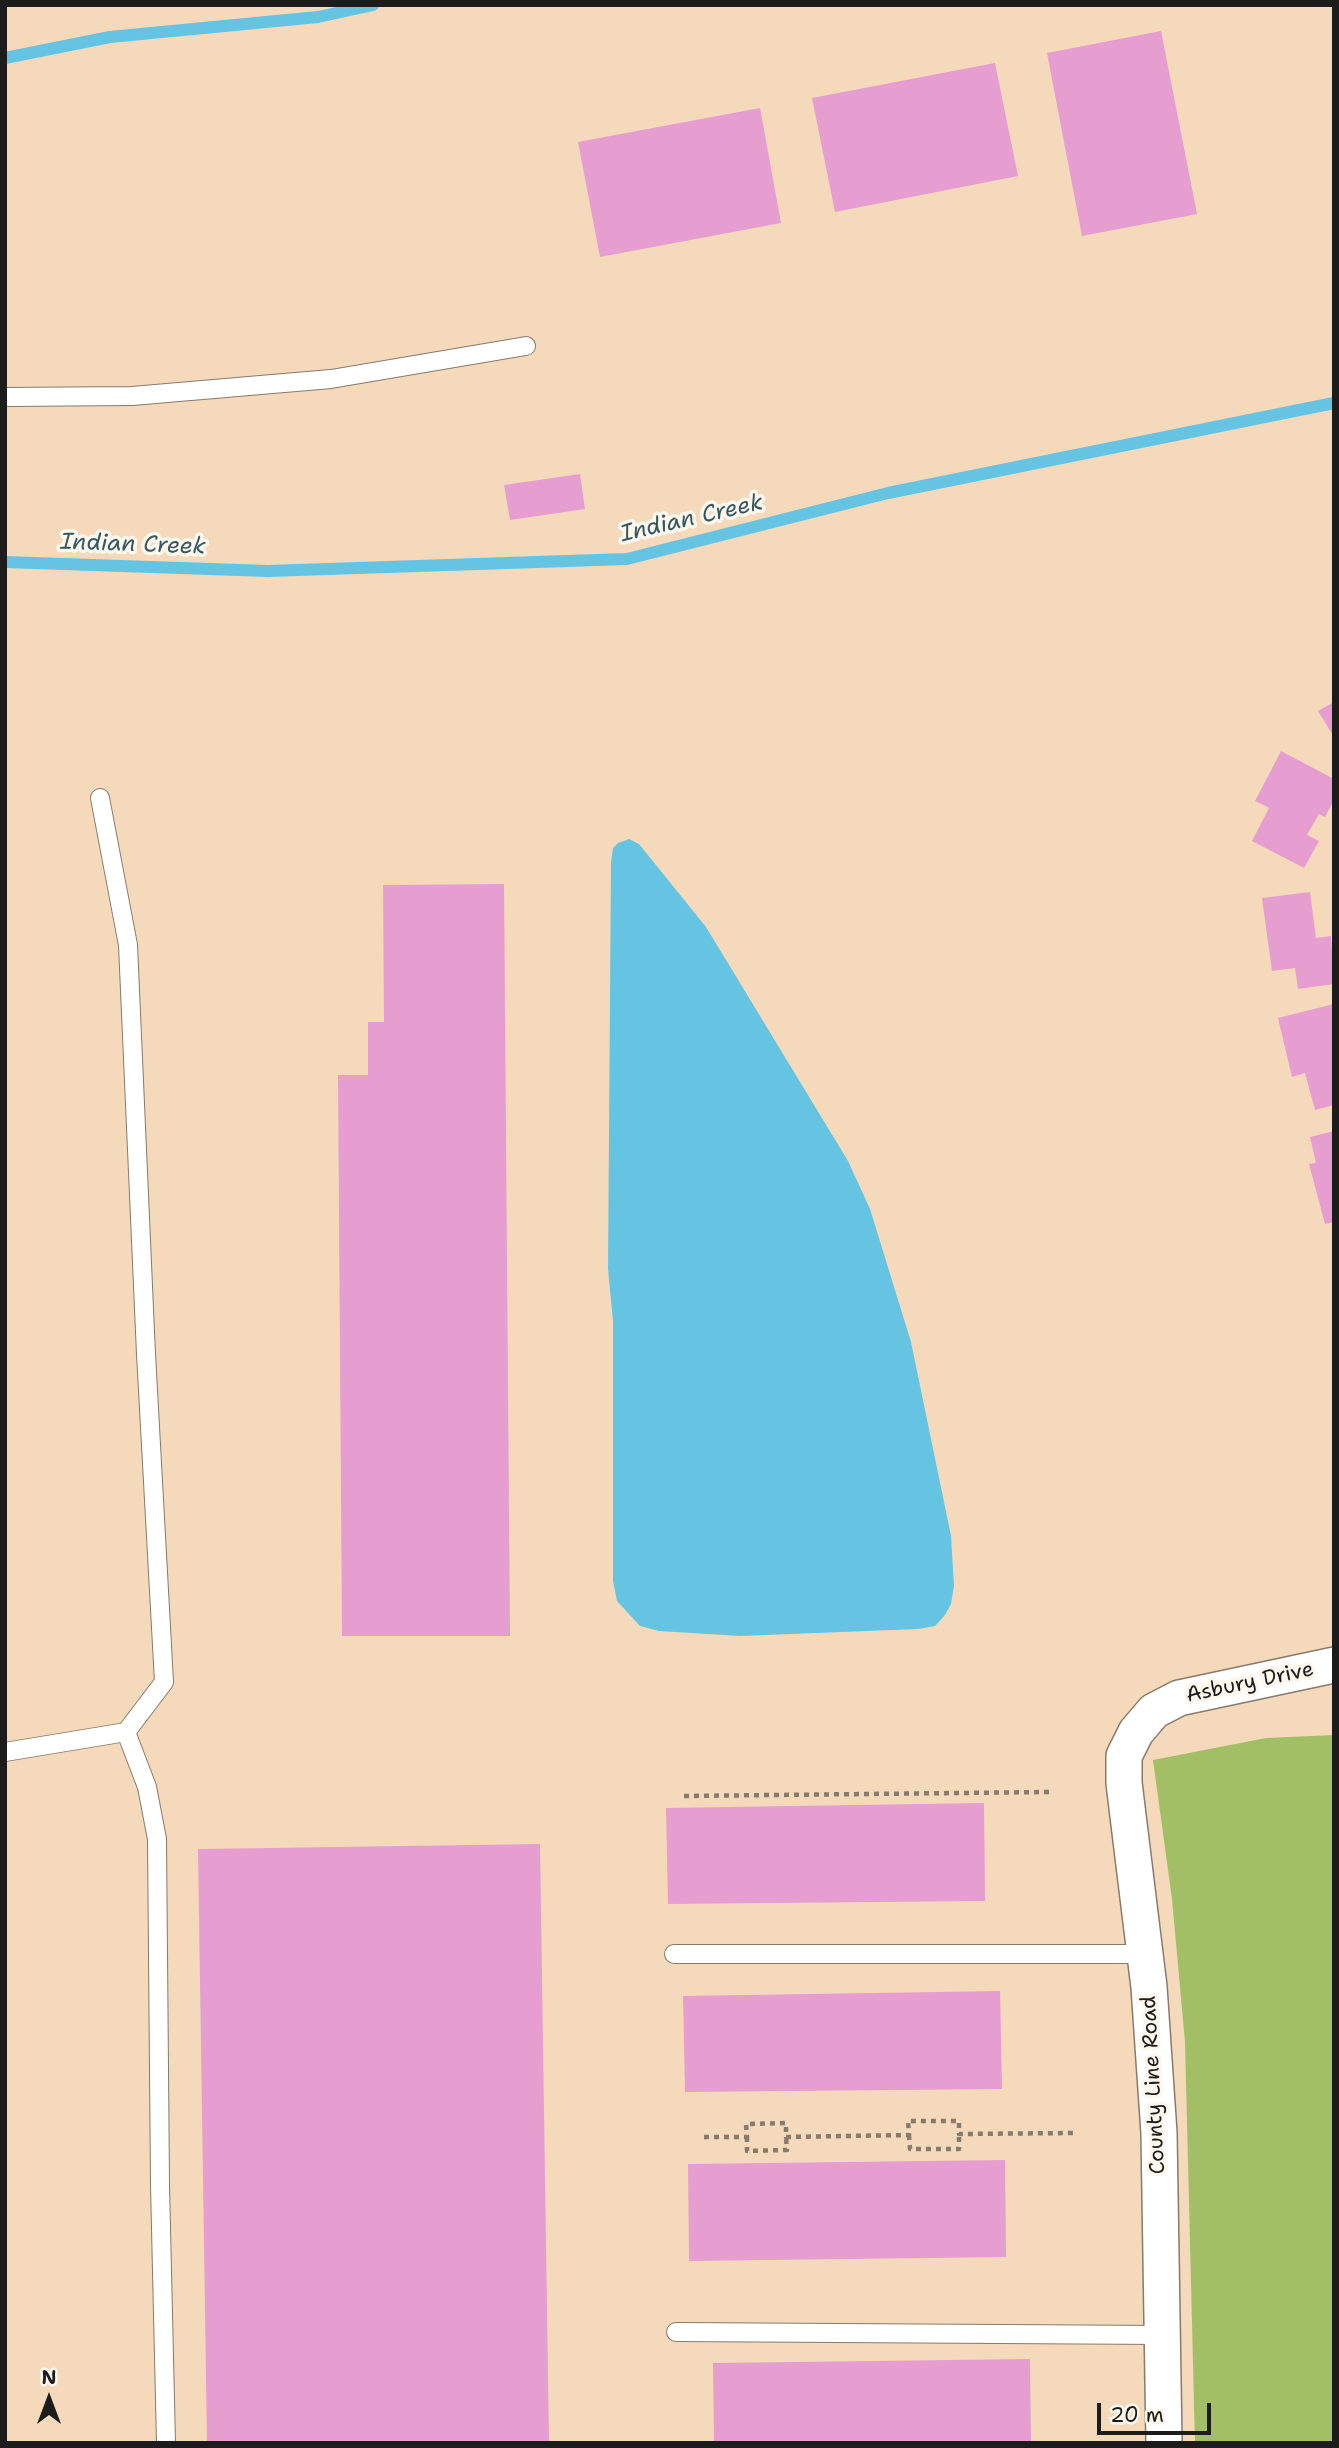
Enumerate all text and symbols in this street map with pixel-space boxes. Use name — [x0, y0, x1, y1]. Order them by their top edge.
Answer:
water label: Indian Creek — [618, 489, 766, 549]
water label: Indian Creek — [60, 529, 206, 561]
street label: Asbury Drive — [1184, 1657, 1316, 1709]
street label: County Line Road — [1137, 1995, 1171, 2175]
north arrow — [14, 2364, 84, 2434]
text: N — [41, 2365, 57, 2390]
scale bar — [1101, 2388, 1215, 2432]
text: 20 m — [1110, 2401, 1164, 2429]

